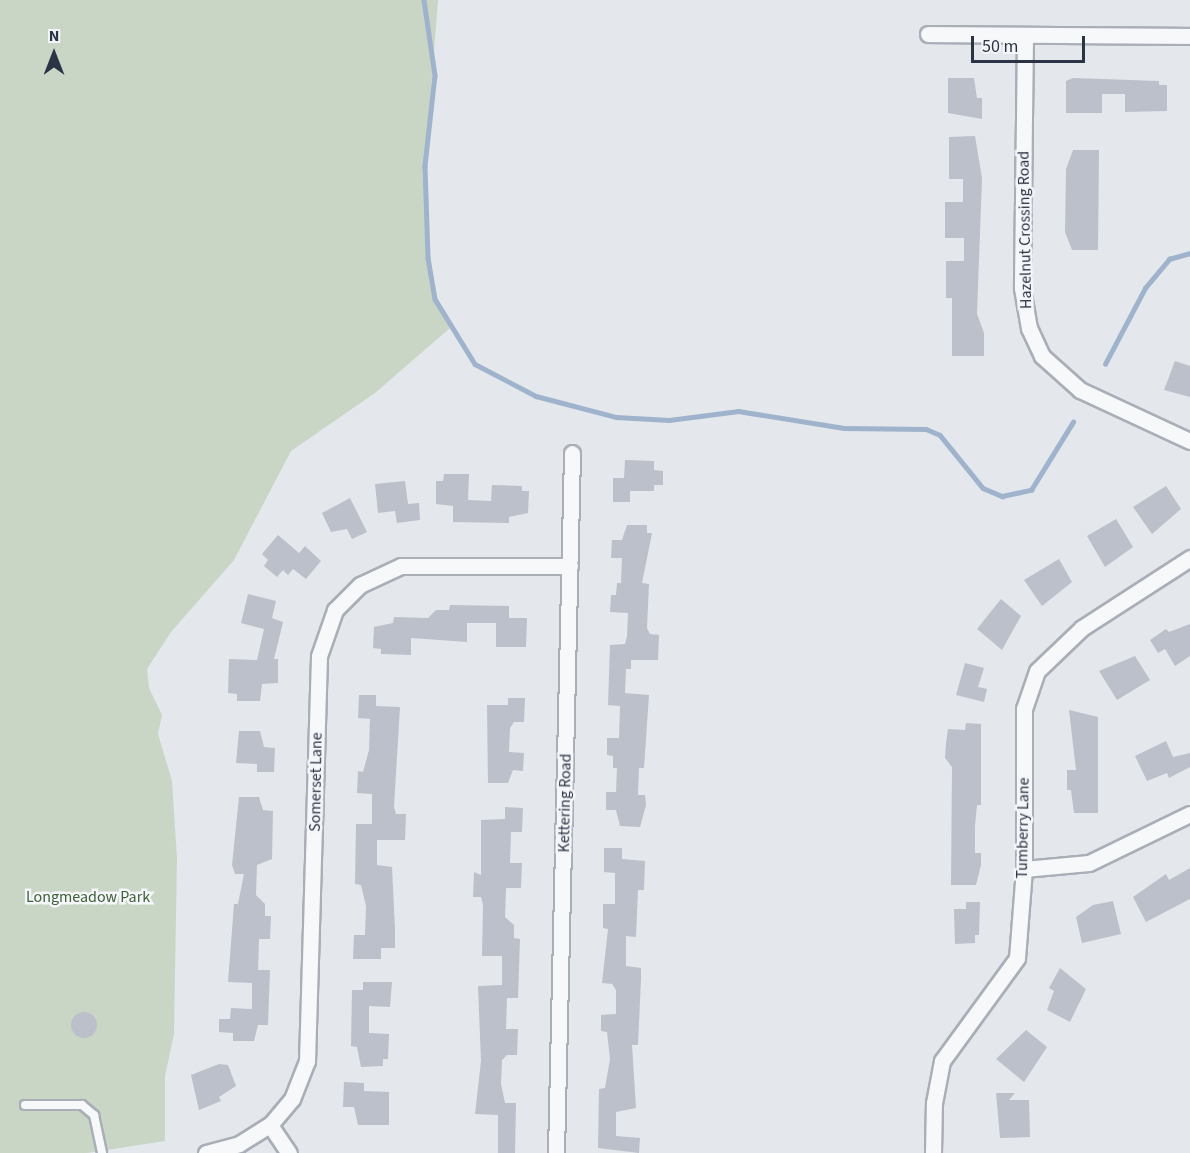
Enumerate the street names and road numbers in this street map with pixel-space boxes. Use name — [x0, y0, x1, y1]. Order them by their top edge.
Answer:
street label: Hazelnut Crossing Road — [1014, 151, 1036, 309]
street label: Somerset Lane — [306, 732, 326, 832]
street label: Kettering Road — [555, 753, 575, 853]
street label: Tumberry Lane — [1013, 777, 1033, 879]

